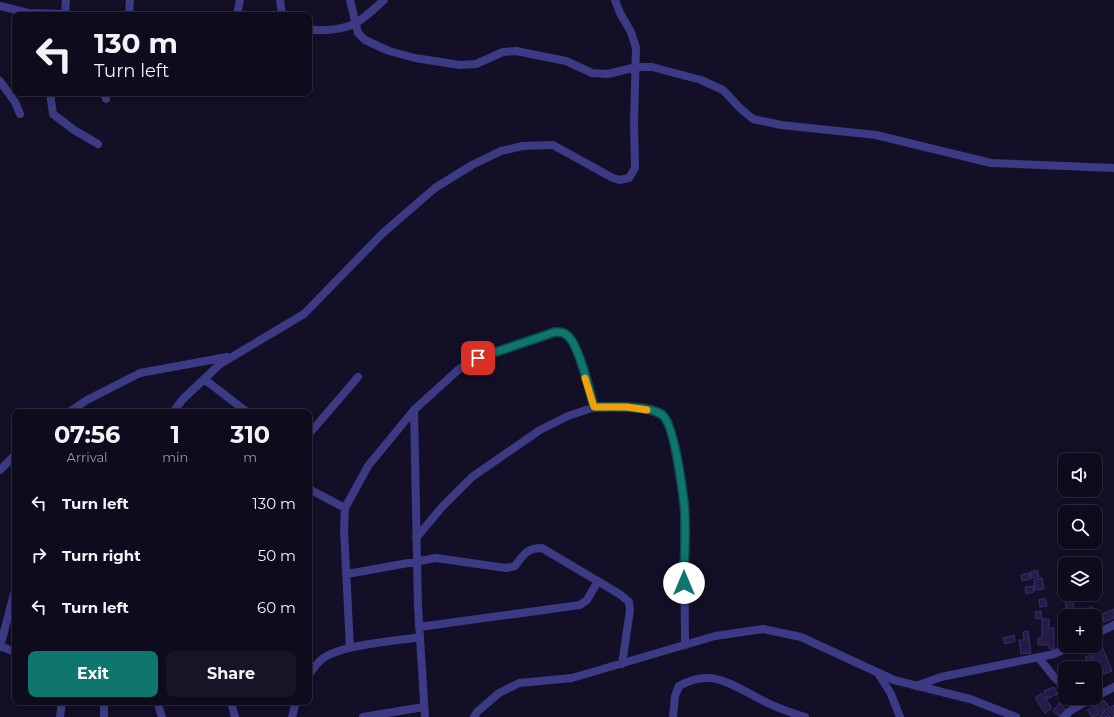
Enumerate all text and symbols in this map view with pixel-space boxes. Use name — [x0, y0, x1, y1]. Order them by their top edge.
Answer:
text: 130 m — [94, 26, 178, 60]
icon: left — [28, 28, 80, 80]
text: Turn left — [94, 60, 169, 82]
pin — [461, 341, 495, 375]
icon: arrive — [467, 347, 489, 369]
text: 07:56 — [54, 420, 120, 449]
text: 1 — [171, 420, 180, 449]
text: 310 — [230, 420, 270, 449]
text: Arrival — [67, 449, 108, 465]
text: min — [162, 449, 188, 465]
text: m — [243, 449, 257, 465]
map controls — [1058, 453, 1102, 705]
button: sound — [1058, 453, 1102, 497]
icon: left — [28, 492, 50, 514]
text: Turn left — [62, 494, 129, 513]
text: 130 m — [252, 494, 296, 513]
button: search — [1058, 505, 1102, 549]
icon: right — [28, 544, 50, 566]
text: Turn right — [62, 546, 141, 565]
text: 50 m — [258, 546, 296, 565]
button: layers — [1058, 557, 1102, 601]
position arrow — [663, 562, 705, 604]
icon: left — [28, 596, 50, 618]
text: Turn left — [62, 598, 129, 617]
text: 60 m — [257, 598, 296, 617]
button: + — [1058, 609, 1102, 653]
button: Exit — [28, 651, 158, 697]
button: Share — [166, 651, 296, 697]
button: − — [1058, 661, 1102, 705]

